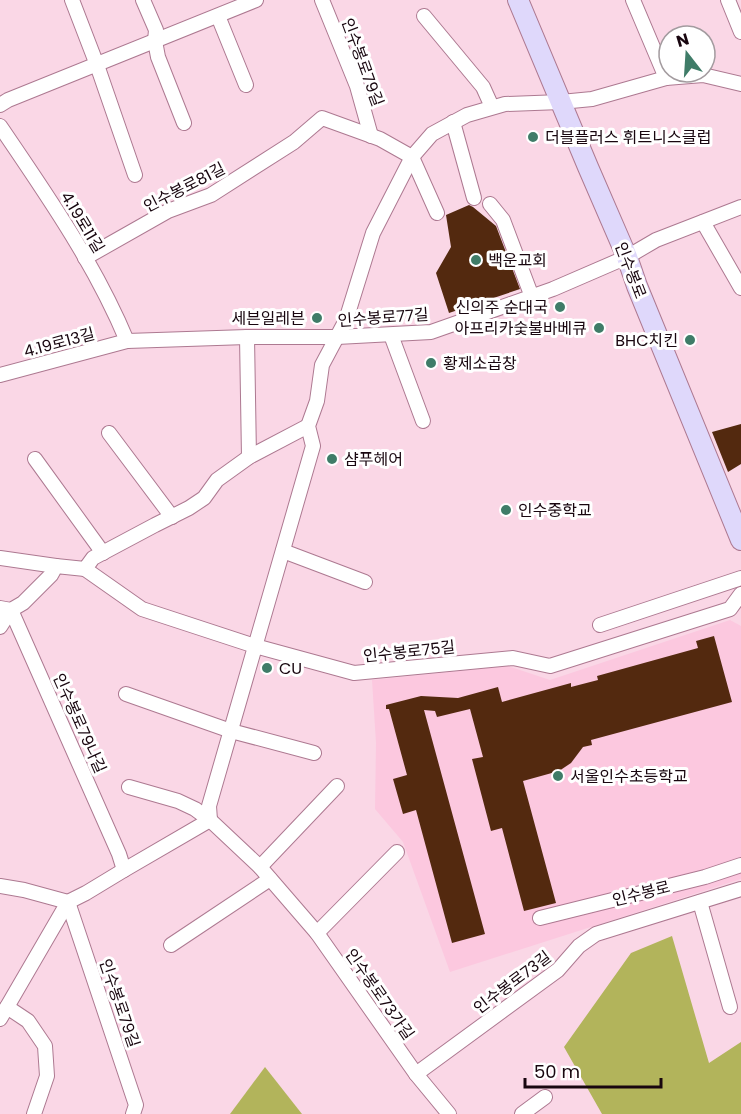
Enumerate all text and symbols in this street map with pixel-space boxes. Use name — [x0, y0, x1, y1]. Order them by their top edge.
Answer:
street label: 인수봉로79길 — [336, 15, 389, 110]
north arrow — [657, 24, 717, 84]
text: N — [674, 27, 692, 53]
place label: 더블플러스 휘트니스클럽 — [545, 126, 711, 149]
marker: 더블플러스 휘트니스클럽 — [526, 130, 540, 144]
street label: 인수봉로81길 — [139, 157, 229, 218]
street label: 4.19로11길 — [55, 187, 110, 257]
street label: 인수봉로 — [609, 239, 652, 302]
place label: 백운교회 — [488, 249, 547, 272]
marker: 백운교회 — [469, 253, 483, 267]
place label: 신의주 순대국 — [455, 296, 548, 319]
marker: 신의주 순대국 — [553, 300, 567, 314]
street label: 인수봉로77길 — [337, 303, 429, 332]
place label: 세븐일레븐 — [231, 307, 305, 330]
marker: 세븐일레븐 — [310, 311, 324, 325]
place label: 아프리카숯불바베큐 — [455, 317, 587, 340]
marker: 아프리카숯불바베큐 — [592, 321, 606, 335]
street label: 4.19로13길 — [21, 322, 97, 363]
place label: BHC치킨 — [615, 329, 678, 352]
marker: BHC치킨 — [683, 333, 697, 347]
place label: 황제소곱창 — [443, 352, 517, 375]
marker: 황제소곱창 — [424, 356, 438, 370]
place label: 샴푸헤어 — [344, 448, 403, 471]
marker: 샴푸헤어 — [325, 452, 339, 466]
place label: 인수중학교 — [518, 499, 592, 522]
marker: 인수중학교 — [499, 503, 513, 517]
street label: 인수봉로75길 — [362, 635, 456, 668]
place label: CU — [279, 657, 302, 680]
marker: CU — [260, 661, 274, 675]
street label: 인수봉로79나길 — [47, 670, 112, 777]
place label: 서울인수초등학교 — [570, 765, 688, 788]
marker: 서울인수초등학교 — [551, 769, 565, 783]
street label: 인수봉로 — [610, 875, 673, 912]
street label: 인수봉로73가길 — [340, 944, 420, 1044]
street label: 인수봉로73길 — [469, 946, 556, 1019]
street label: 인수봉로79길 — [94, 956, 145, 1051]
scale bar — [525, 1051, 662, 1089]
text: 50 m — [534, 1059, 580, 1084]

